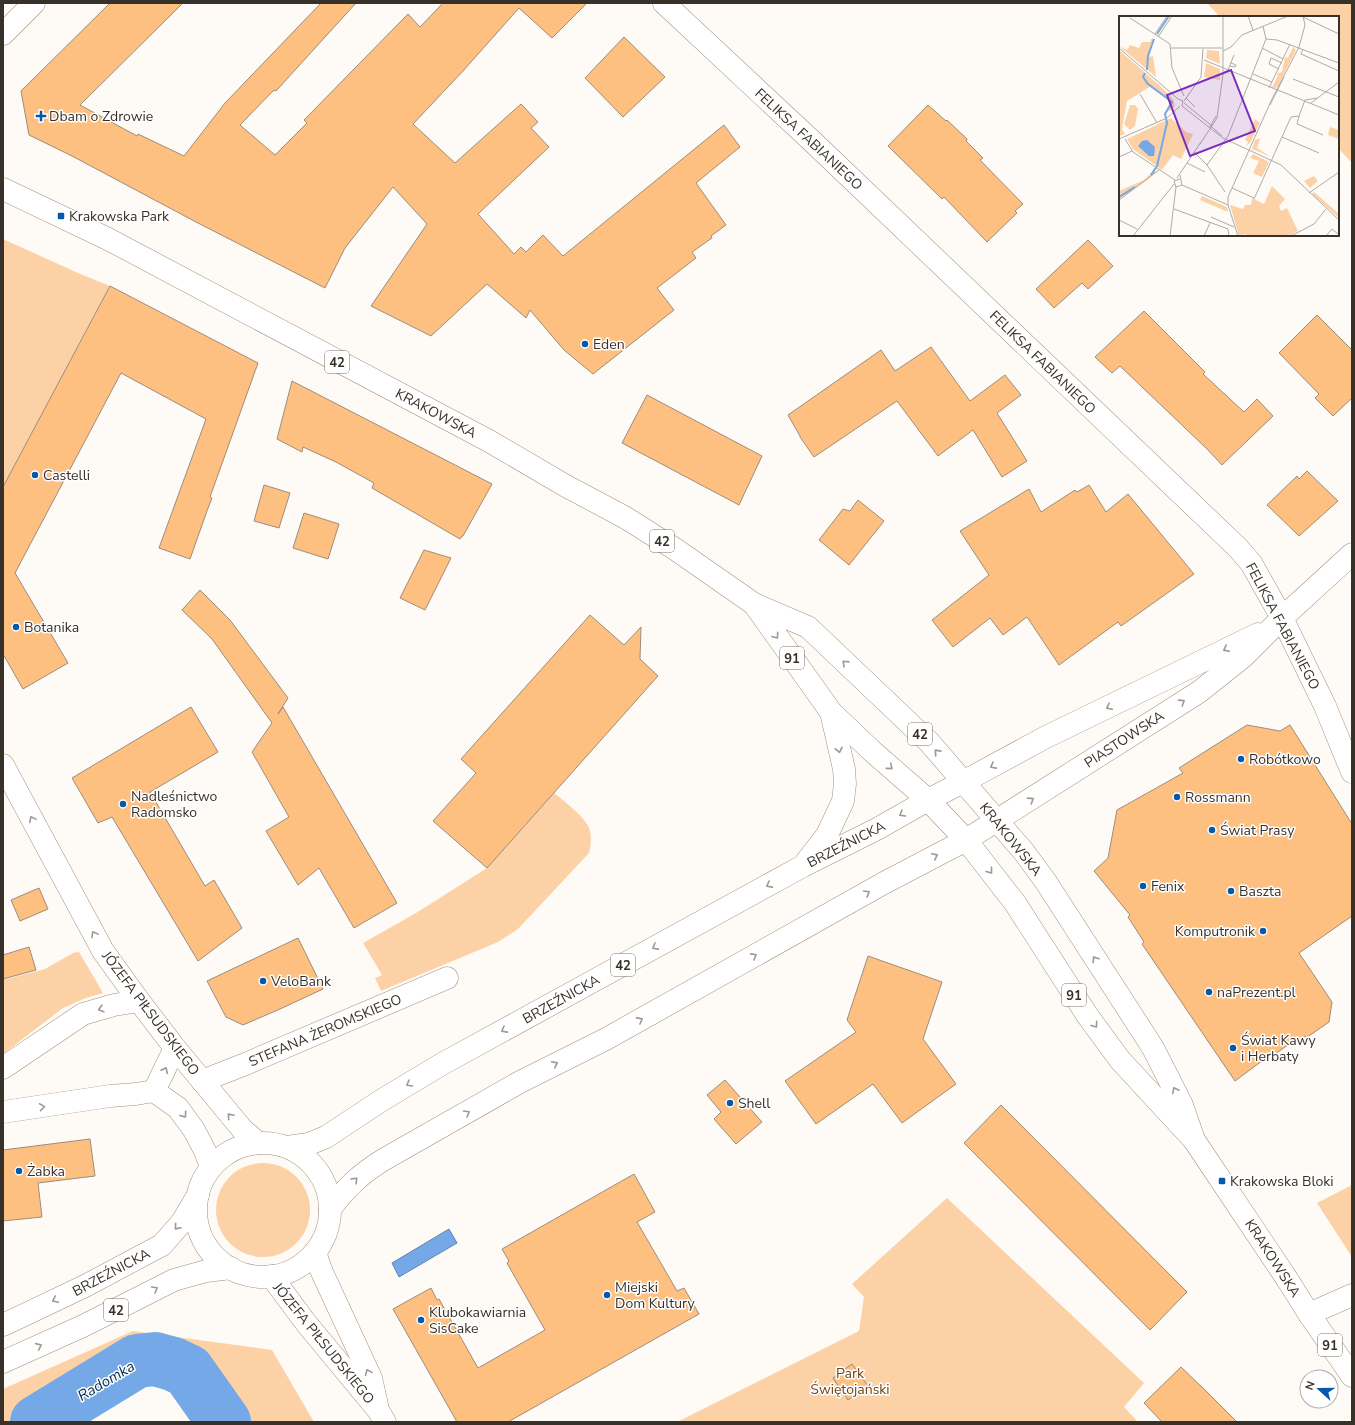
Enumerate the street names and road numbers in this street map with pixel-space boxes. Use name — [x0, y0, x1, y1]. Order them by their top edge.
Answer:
street label: FELIKSA FABIANIEGO — [751, 84, 867, 194]
street label: FELIKSA FABIANIEGO — [985, 307, 1100, 418]
road number: 42 — [325, 351, 349, 373]
street label: KRAKOWSKA — [392, 384, 480, 443]
road number: 42 — [650, 530, 674, 552]
street label: FELIKSA FABIANIEGO — [1241, 559, 1324, 693]
road number: 91 — [780, 647, 804, 669]
street label: PIASTOWSKA — [1081, 706, 1168, 772]
road number: 42 — [908, 723, 932, 745]
street label: KRAKOWSKA — [975, 799, 1046, 880]
street label: BRZEŹNICKA — [804, 817, 889, 872]
street label: JÓZEFA PIŁSUDSKIEGO — [97, 946, 204, 1079]
road number: 42 — [611, 954, 635, 976]
street label: BRZEŹNICKA — [519, 970, 603, 1028]
road number: 91 — [1062, 984, 1086, 1006]
street label: STEFANA ŻEROMSKIEGO — [246, 990, 405, 1071]
street label: KRAKOWSKA — [1240, 1216, 1305, 1301]
street label: BRZEŹNICKA — [69, 1244, 153, 1301]
street label: JÓZEFA PIŁSUDSKIEGO — [268, 1278, 379, 1408]
road number: 42 — [104, 1299, 128, 1321]
road number: 91 — [1318, 1334, 1342, 1356]

